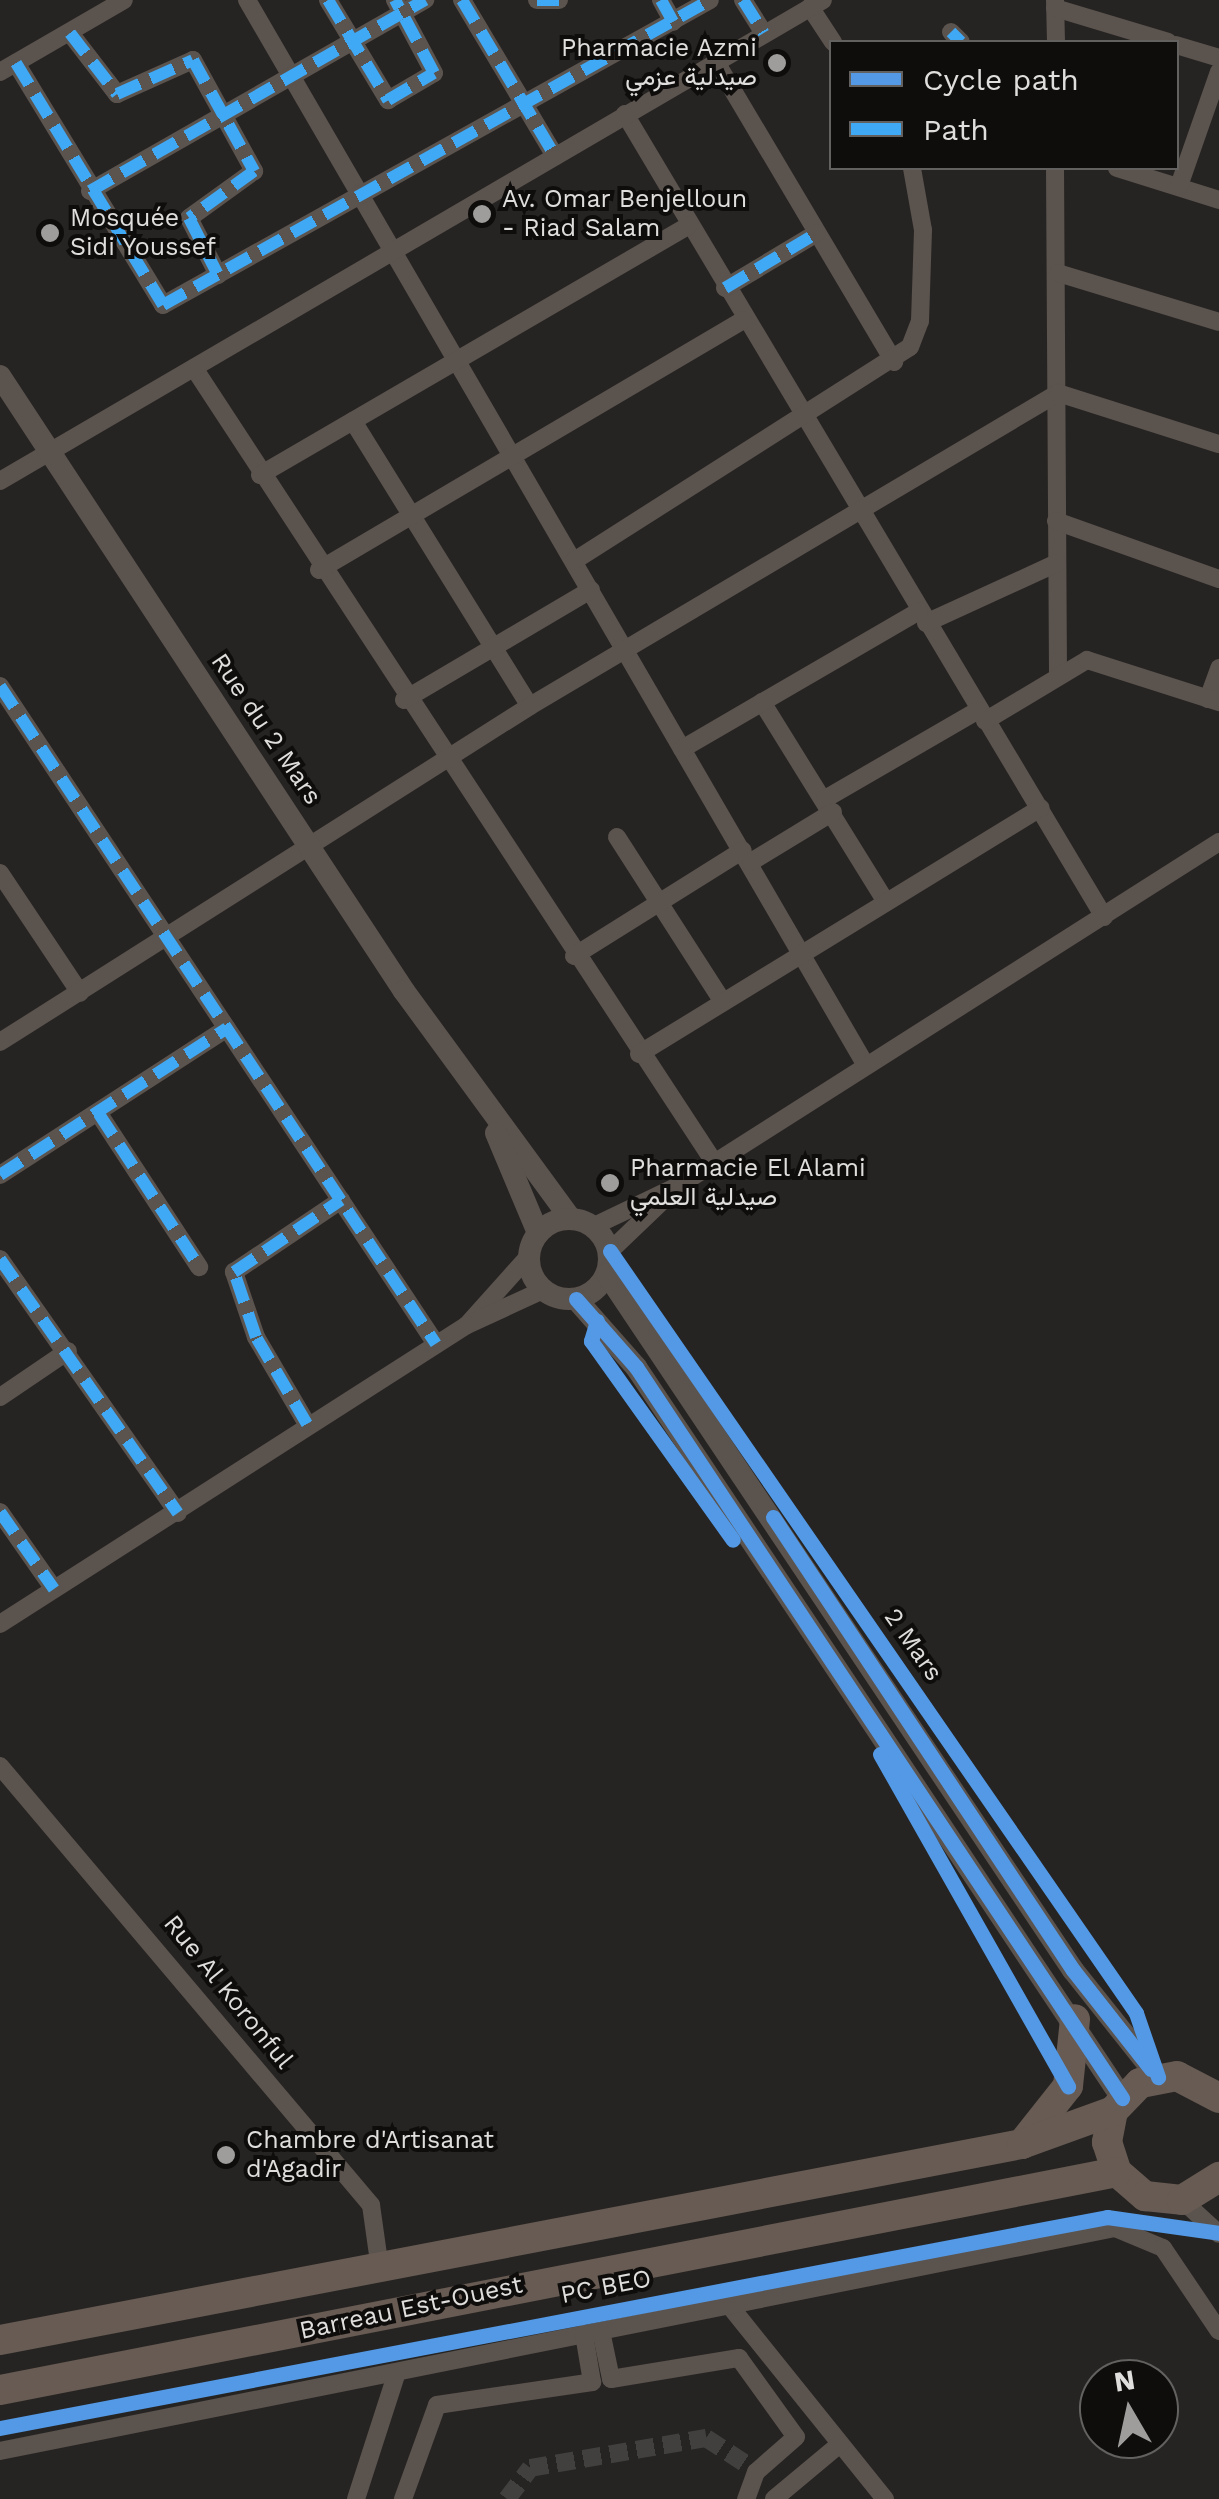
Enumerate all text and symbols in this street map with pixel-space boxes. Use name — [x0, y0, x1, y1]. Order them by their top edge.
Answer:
place label: Pharmacie Azmi صيدلية عزمي — [560, 34, 757, 93]
legend — [829, 40, 1179, 170]
marker: Pharmacie Azmi صيدلية عزمي — [766, 52, 788, 74]
text: Cycle path — [923, 62, 1079, 97]
text: Path — [923, 112, 989, 147]
place label: Av. Omar Benjelloun - Riad Salam — [502, 185, 748, 244]
marker: Av. Omar Benjelloun - Riad Salam — [471, 203, 493, 225]
place label: Mosquée Sidi Youssef — [70, 204, 217, 263]
marker: Mosquée Sidi Youssef — [39, 222, 61, 244]
street label: Rue du 2 Mars — [204, 648, 328, 810]
place label: Pharmacie El Alami صيدلية العلمي — [630, 1154, 868, 1213]
marker: Pharmacie El Alami صيدلية العلمي — [599, 1172, 621, 1194]
street label: 2 Mars — [877, 1603, 949, 1687]
street label: Rue Al Koronful — [156, 1908, 300, 2076]
place label: Chambre d'Artisanat d'Agadir — [246, 2126, 494, 2185]
marker: Chambre d'Artisanat d'Agadir — [215, 2144, 237, 2166]
street label: PC BEO — [558, 2264, 654, 2310]
street label: Barreau Est-Ouest — [297, 2270, 525, 2346]
north arrow — [1079, 2359, 1179, 2459]
text: N — [1112, 2363, 1137, 2399]

